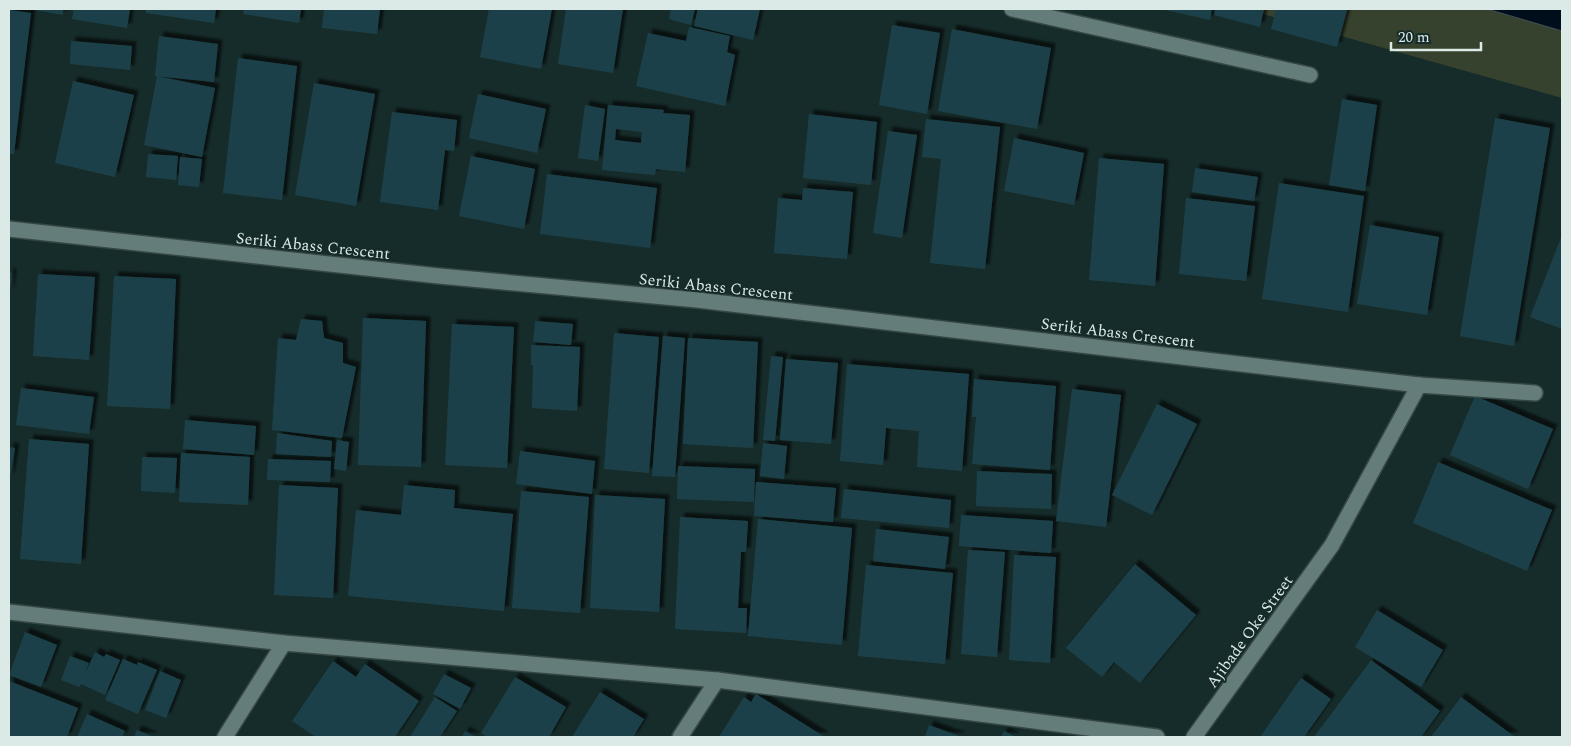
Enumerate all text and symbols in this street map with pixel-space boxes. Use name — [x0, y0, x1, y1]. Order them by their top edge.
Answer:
scale bar — [1391, 20, 1481, 52]
text: 20 m — [1398, 26, 1430, 49]
street label: Seriki Abass Crescent — [235, 226, 391, 266]
street label: Seriki Abass Crescent — [638, 267, 794, 307]
street label: Seriki Abass Crescent — [1040, 312, 1196, 354]
street label: Ajibade Oke Street — [1201, 570, 1299, 693]

